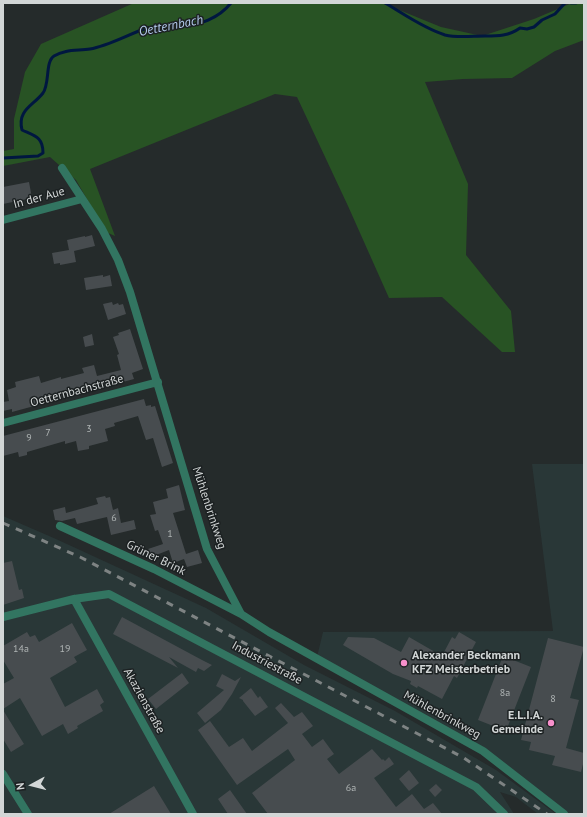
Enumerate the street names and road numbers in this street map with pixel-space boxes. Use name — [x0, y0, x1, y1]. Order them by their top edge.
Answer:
street label: In der Aue — [12, 184, 66, 212]
street label: Oetternbachstraße — [29, 372, 125, 410]
street label: Mühlenbrinkweg — [189, 465, 229, 551]
street label: Grüner Brink — [124, 537, 188, 579]
street label: Industriestraße — [229, 638, 305, 688]
street label: Akazienstraße — [120, 666, 168, 736]
street label: Mühlenbrinkweg — [401, 688, 483, 742]

